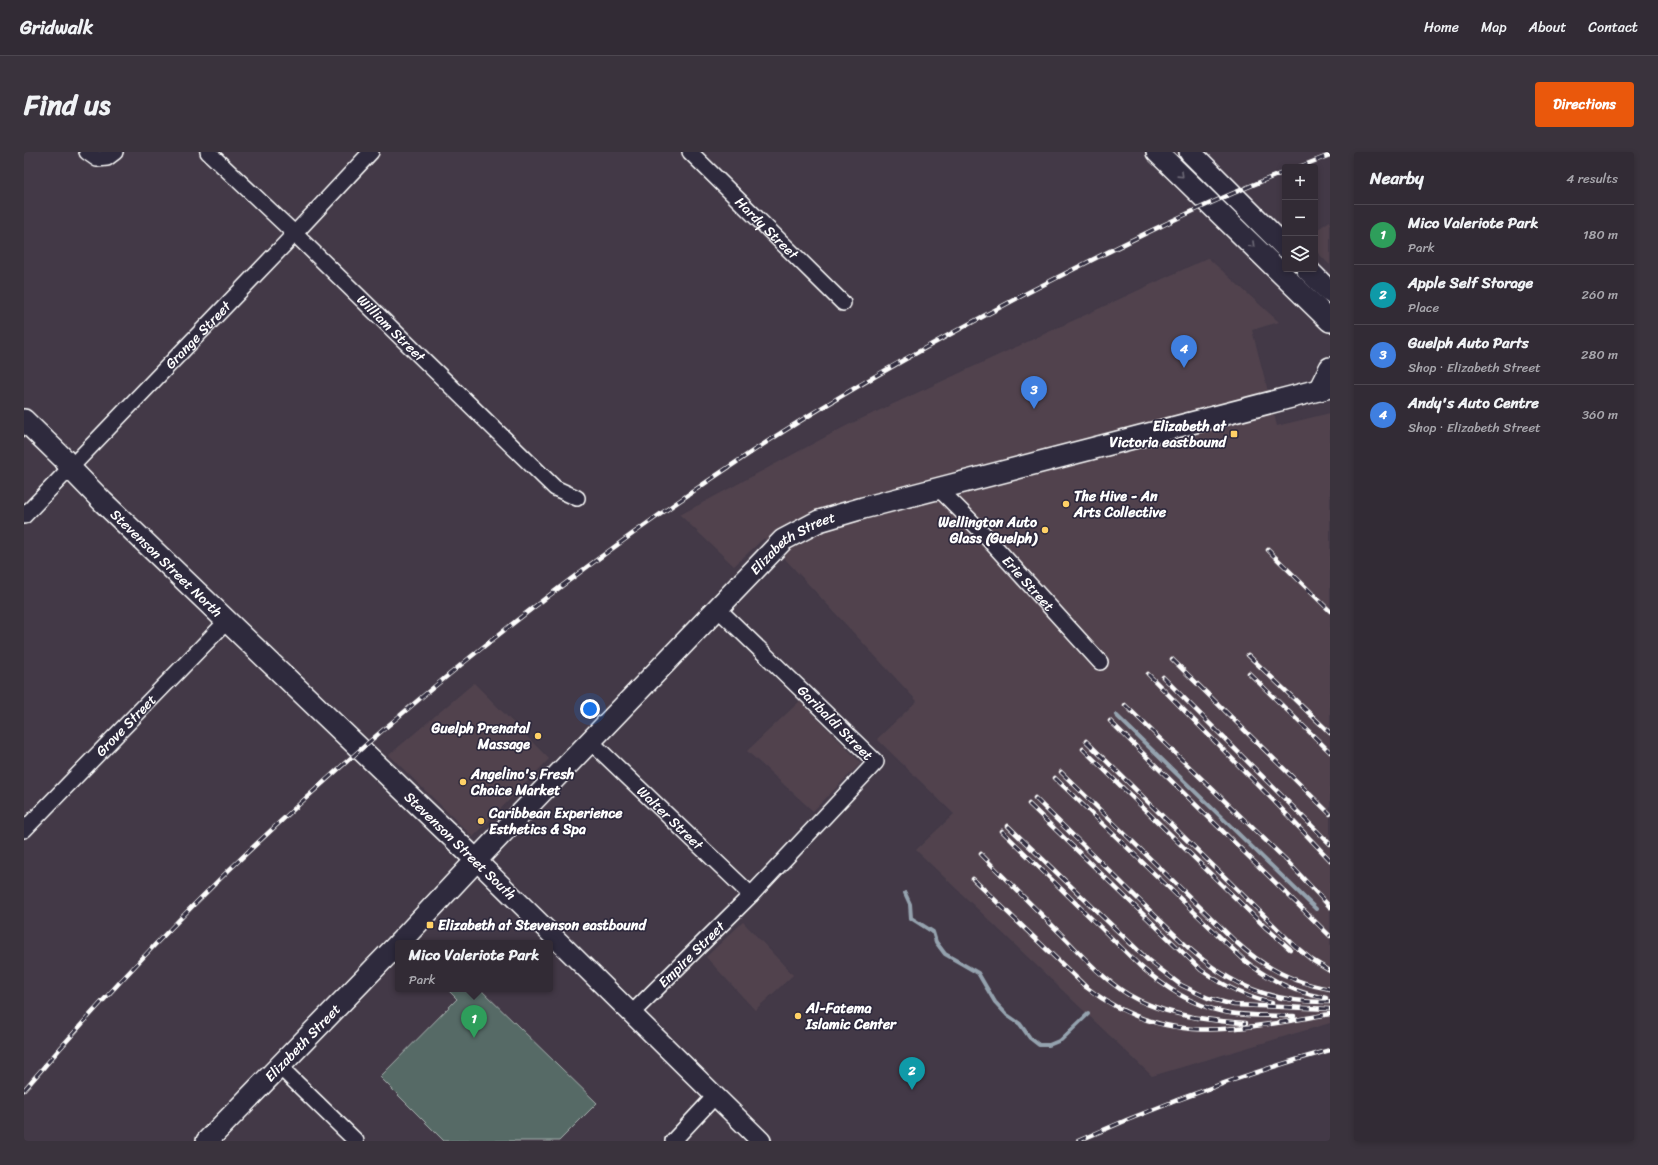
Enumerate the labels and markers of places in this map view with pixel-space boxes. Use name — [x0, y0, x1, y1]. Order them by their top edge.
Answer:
pin: 4 — [1171, 335, 1197, 368]
pin: 3 — [1021, 376, 1047, 409]
place label: Elizabeth at Victoria eastbound — [1110, 414, 1228, 455]
marker: Elizabeth at Victoria eastbound — [1229, 429, 1239, 439]
place label: The Hive - An Arts Collective — [1073, 484, 1167, 525]
marker: The Hive - An Arts Collective — [1061, 499, 1071, 509]
place label: Wellington Auto Glass (Guelph) — [938, 510, 1038, 551]
marker: Wellington Auto Glass (Guelph) — [1040, 525, 1050, 535]
place label: Guelph Prenatal Massage — [431, 716, 531, 757]
marker: Guelph Prenatal Massage — [533, 731, 543, 741]
place label: Angelino's Fresh Choice Market — [470, 762, 575, 803]
marker: Angelino's Fresh Choice Market — [458, 777, 468, 787]
place label: Caribbean Experience Esthetics & Spa — [488, 801, 623, 842]
marker: Caribbean Experience Esthetics & Spa — [476, 816, 486, 826]
place label: Elizabeth at Stevenson eastbound — [438, 913, 647, 938]
marker: Elizabeth at Stevenson eastbound — [425, 920, 435, 930]
place label: Al-Fatema Islamic Center — [805, 996, 897, 1037]
pin: 1 — [461, 1005, 487, 1038]
marker: Al-Fatema Islamic Center — [793, 1011, 803, 1021]
pin: 2 — [899, 1057, 925, 1090]

